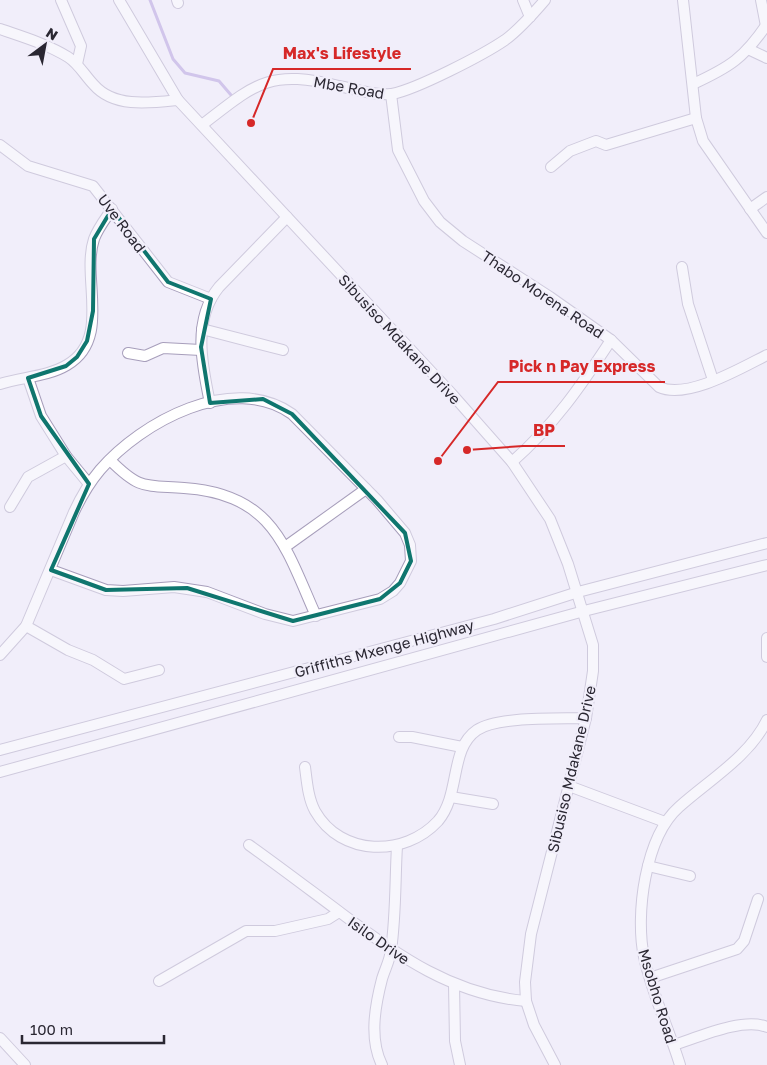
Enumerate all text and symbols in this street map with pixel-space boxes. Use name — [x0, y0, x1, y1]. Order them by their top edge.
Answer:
north arrow — [20, 20, 70, 70]
text: N — [43, 24, 61, 44]
callout: Max's Lifestyle — [273, 38, 411, 69]
text: Max's Lifestyle — [283, 43, 401, 63]
street label: Mbe Road — [312, 72, 386, 102]
street label: Uve Road — [94, 190, 150, 256]
street label: Thabo Morena Road — [478, 246, 608, 342]
street label: Sibusiso Mdakane Drive — [335, 270, 465, 408]
callout: Pick n Pay Express — [498, 351, 665, 382]
text: Pick n Pay Express — [509, 356, 655, 376]
callout: BP — [523, 415, 565, 446]
text: BP — [533, 420, 555, 440]
street label: Griffiths Mxenge Highway — [292, 615, 476, 681]
street label: Sibusiso Mdakane Drive — [543, 683, 599, 854]
street label: Isilo Drive — [345, 912, 414, 968]
street label: Msobho Road — [635, 947, 681, 1045]
scale bar — [22, 1012, 165, 1044]
text: 100 m — [30, 1020, 73, 1038]

